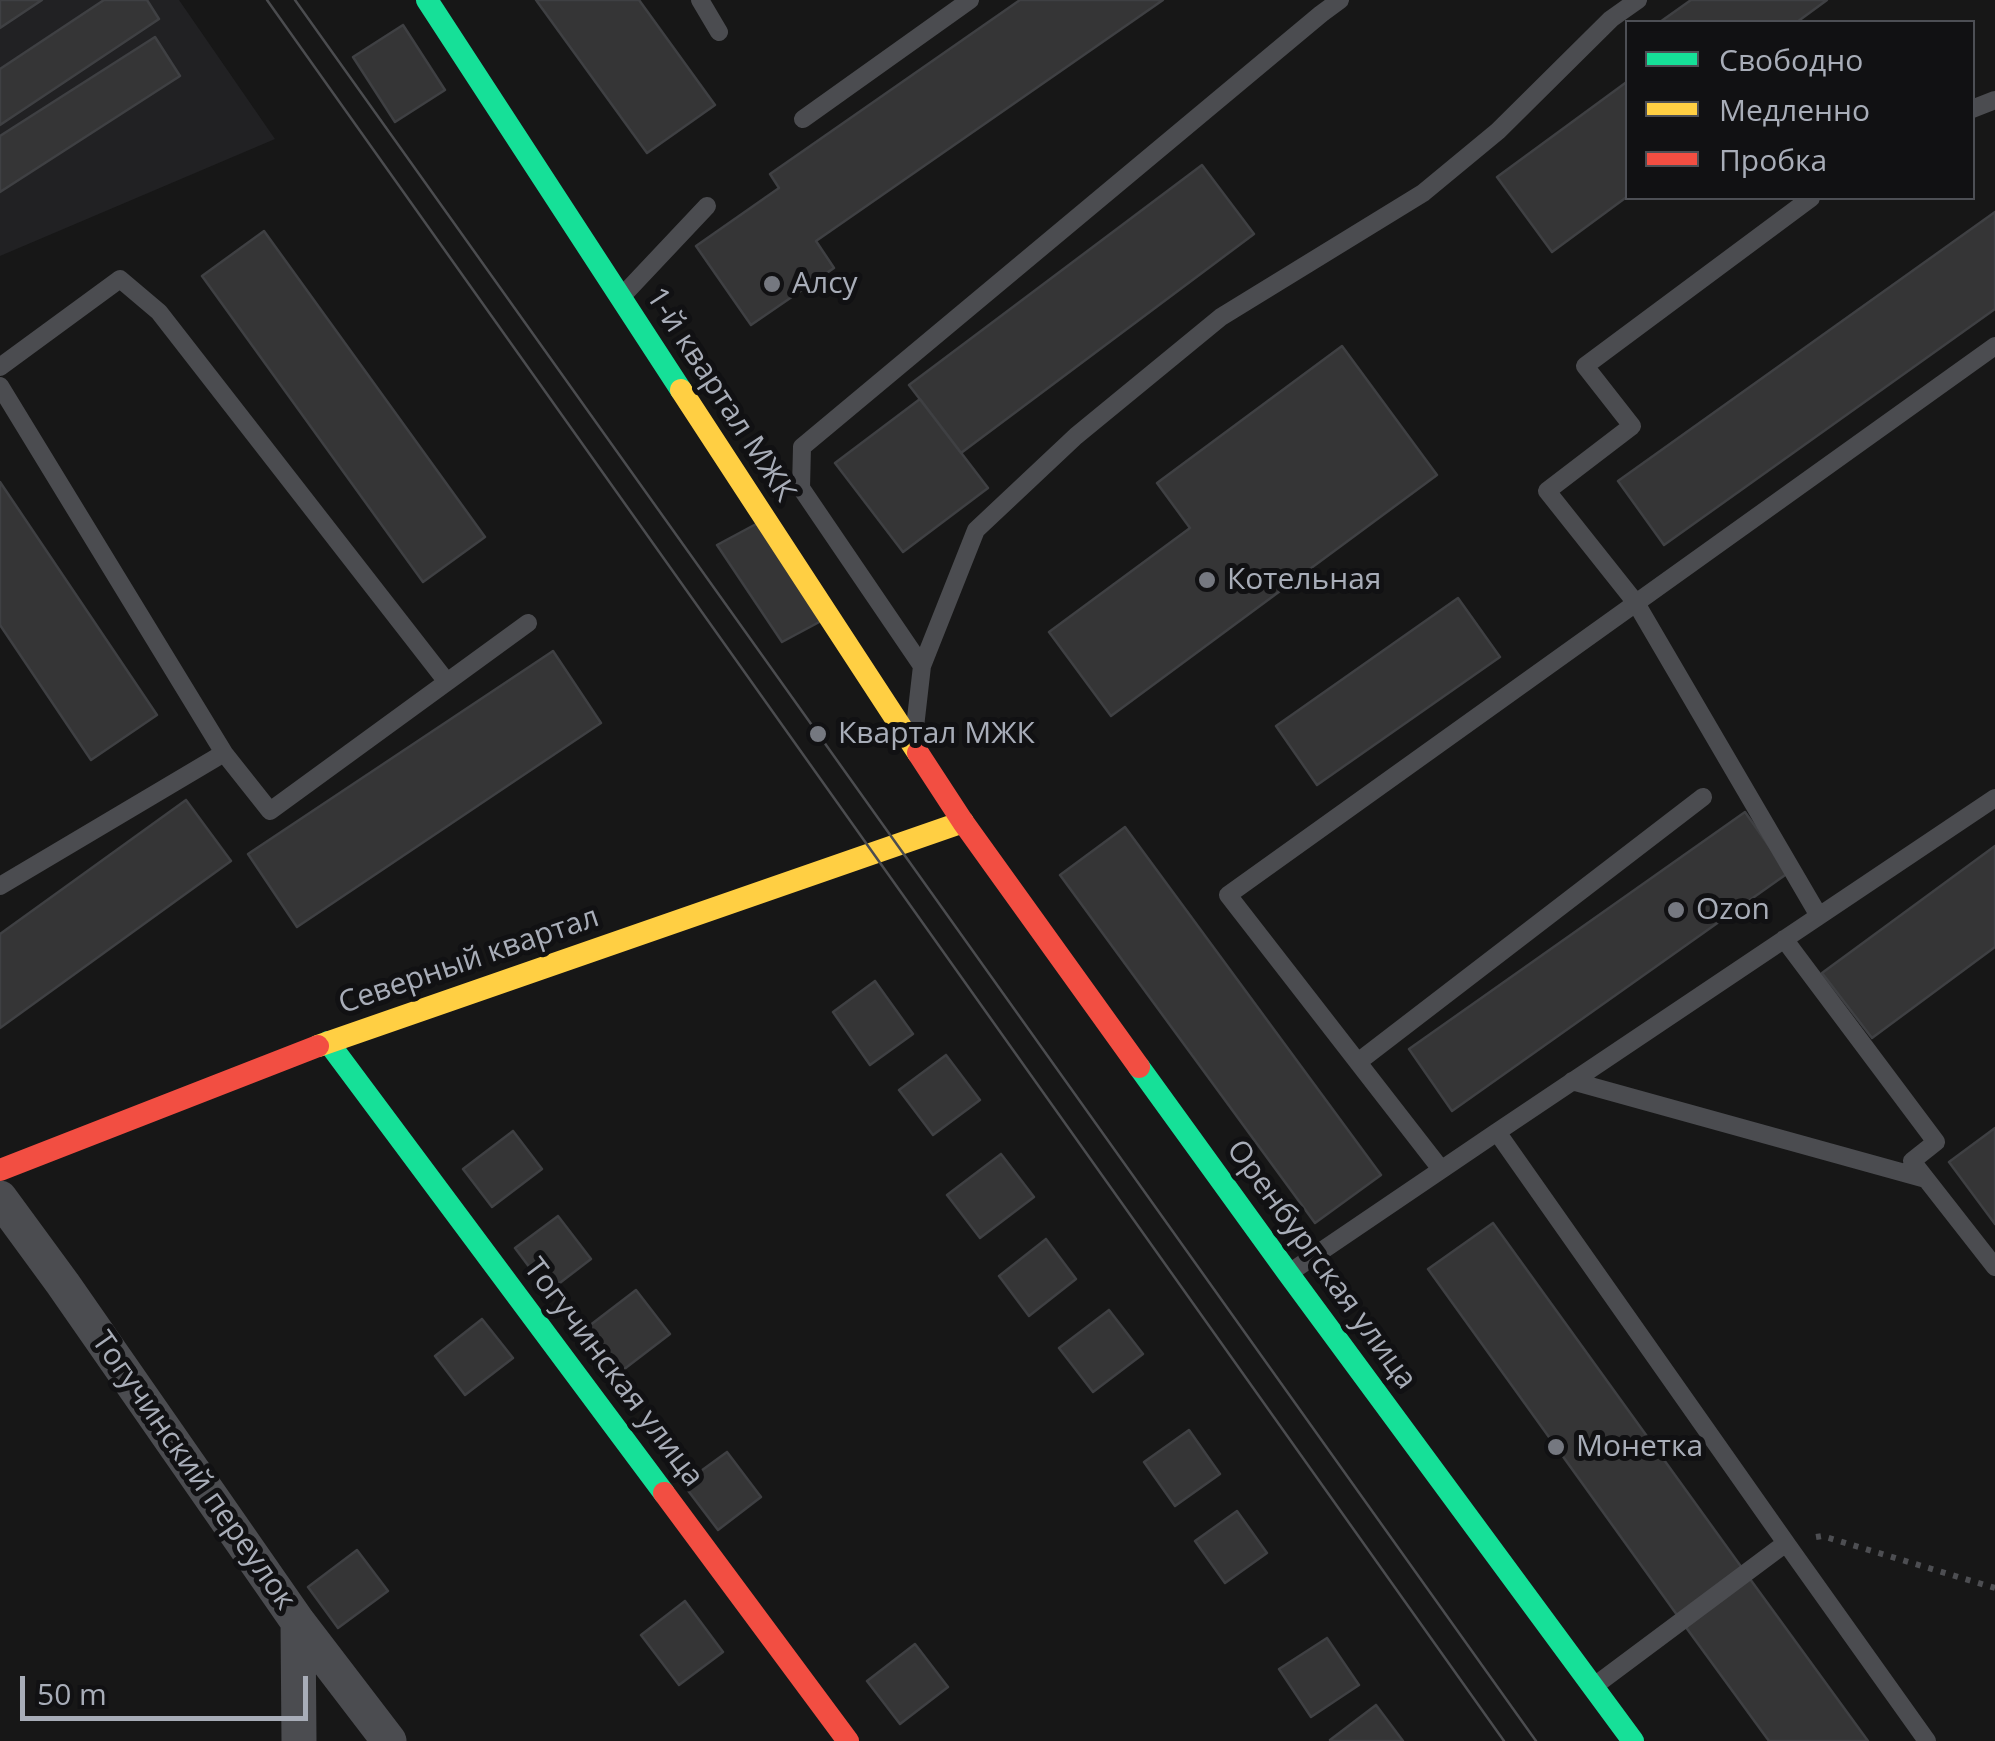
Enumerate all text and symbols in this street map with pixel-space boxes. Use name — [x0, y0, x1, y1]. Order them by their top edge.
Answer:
legend — [1625, 20, 1975, 200]
text: Свободно — [1719, 39, 1863, 80]
text: Медленно — [1719, 89, 1870, 130]
text: Пробка — [1719, 139, 1827, 180]
place label: Алсу — [792, 266, 858, 302]
marker: Алсу — [761, 273, 783, 295]
street label: 1-й квартал МЖК — [637, 281, 803, 509]
place label: Котельная — [1227, 562, 1381, 598]
marker: Котельная — [1196, 569, 1218, 591]
place label: Квартал МЖК — [838, 716, 1035, 752]
marker: Квартал МЖК — [807, 723, 829, 745]
place label: Ozon — [1696, 892, 1770, 928]
marker: Ozon — [1665, 899, 1687, 921]
street label: Северный квартал — [334, 900, 604, 1022]
street label: Оренбургская улица — [1218, 1133, 1424, 1397]
street label: Тогучинская улица — [515, 1252, 711, 1494]
street label: Тогучинский переулок — [83, 1325, 303, 1617]
place label: Монетка — [1576, 1429, 1703, 1465]
marker: Монетка — [1545, 1436, 1567, 1458]
scale bar — [25, 1656, 312, 1718]
text: 50 m — [37, 1673, 107, 1714]

